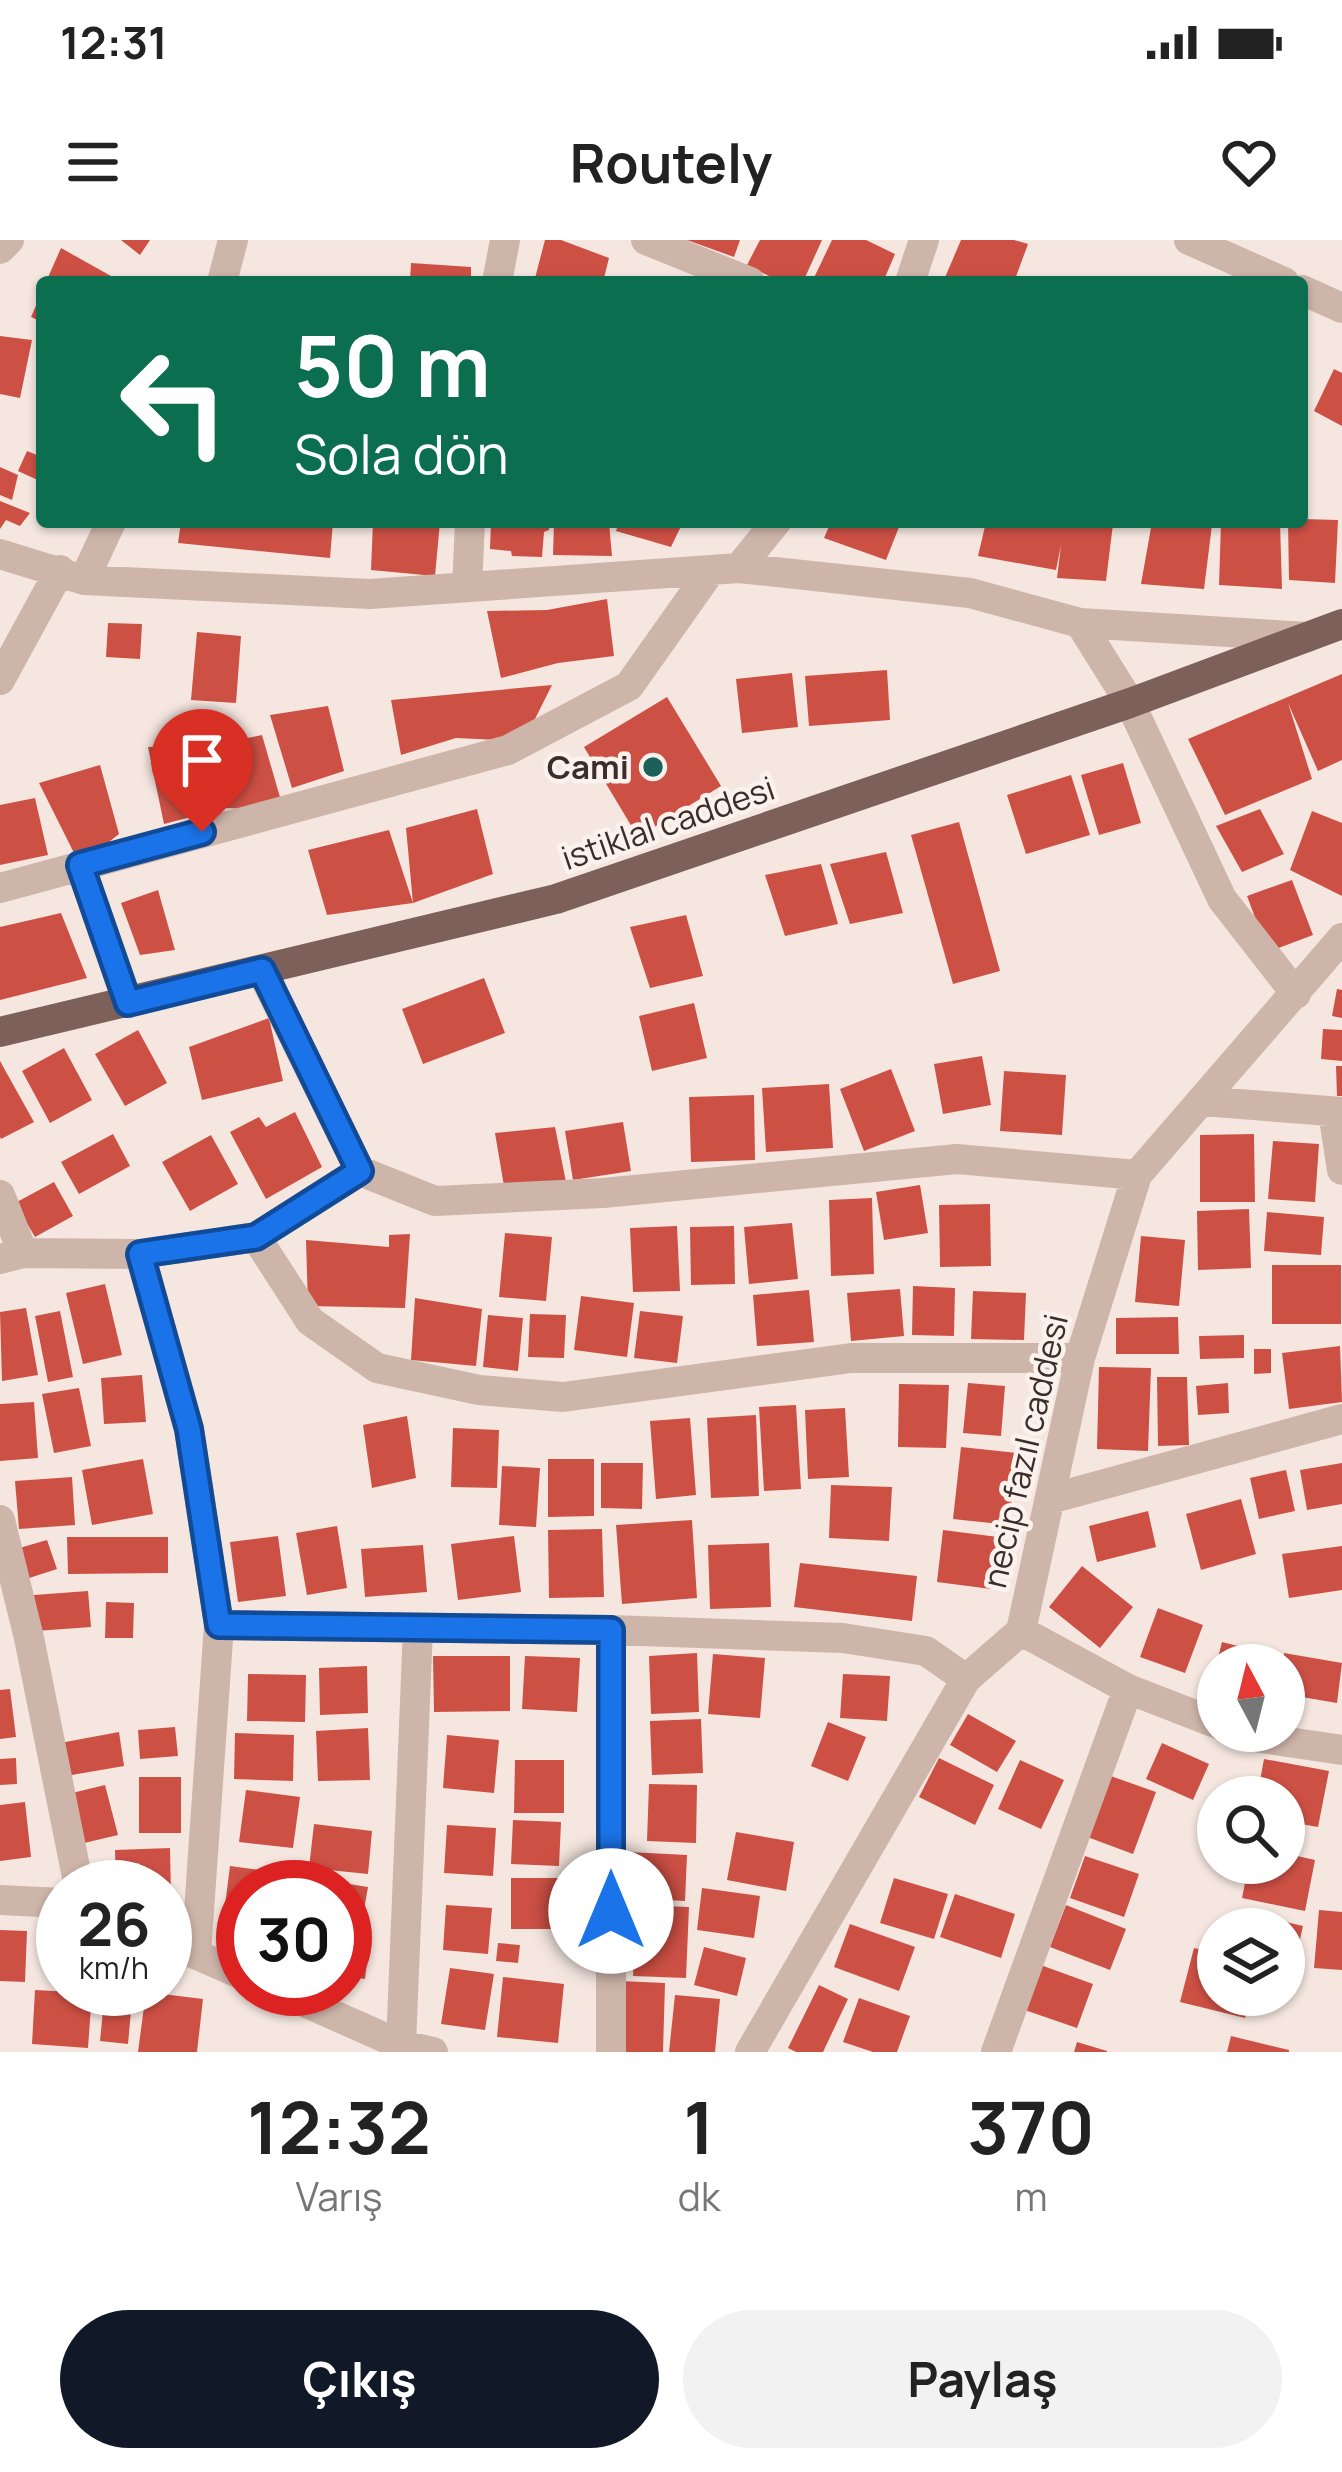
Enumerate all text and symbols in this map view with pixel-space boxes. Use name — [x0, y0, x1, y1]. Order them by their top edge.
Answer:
text: 12:31 — [60, 11, 168, 73]
text: Routely — [570, 125, 772, 199]
icon: menu — [60, 129, 126, 195]
icon: heart — [1216, 129, 1282, 195]
text: 50 m — [294, 307, 491, 422]
icon: left — [96, 324, 252, 480]
text: Sola dön — [294, 416, 509, 490]
pin — [151, 709, 253, 832]
icon: arrive — [169, 727, 235, 793]
place label: Cami — [547, 744, 629, 789]
marker: Cami — [640, 754, 666, 780]
street label: istiklal caddesi — [555, 765, 780, 880]
street label: necip fazıl caddesi — [971, 1310, 1078, 1592]
north arrow — [1197, 1644, 1305, 1752]
map controls — [1197, 1644, 1305, 2016]
button: search — [1197, 1776, 1305, 1884]
position arrow — [548, 1848, 674, 1974]
speed limit sign: 30 — [216, 1860, 372, 2016]
text: 26 — [77, 1882, 151, 1964]
button: layers — [1197, 1908, 1305, 2016]
text: km/h — [79, 1947, 149, 1988]
text: 12:32 — [247, 2077, 431, 2176]
text: 1 — [683, 2077, 715, 2176]
text: 370 — [967, 2077, 1095, 2176]
text: Varış — [295, 2169, 382, 2223]
text: dk — [678, 2169, 720, 2223]
text: m — [1015, 2169, 1048, 2223]
button: Çıkış — [60, 2310, 659, 2448]
button: Paylaş — [683, 2310, 1282, 2448]

